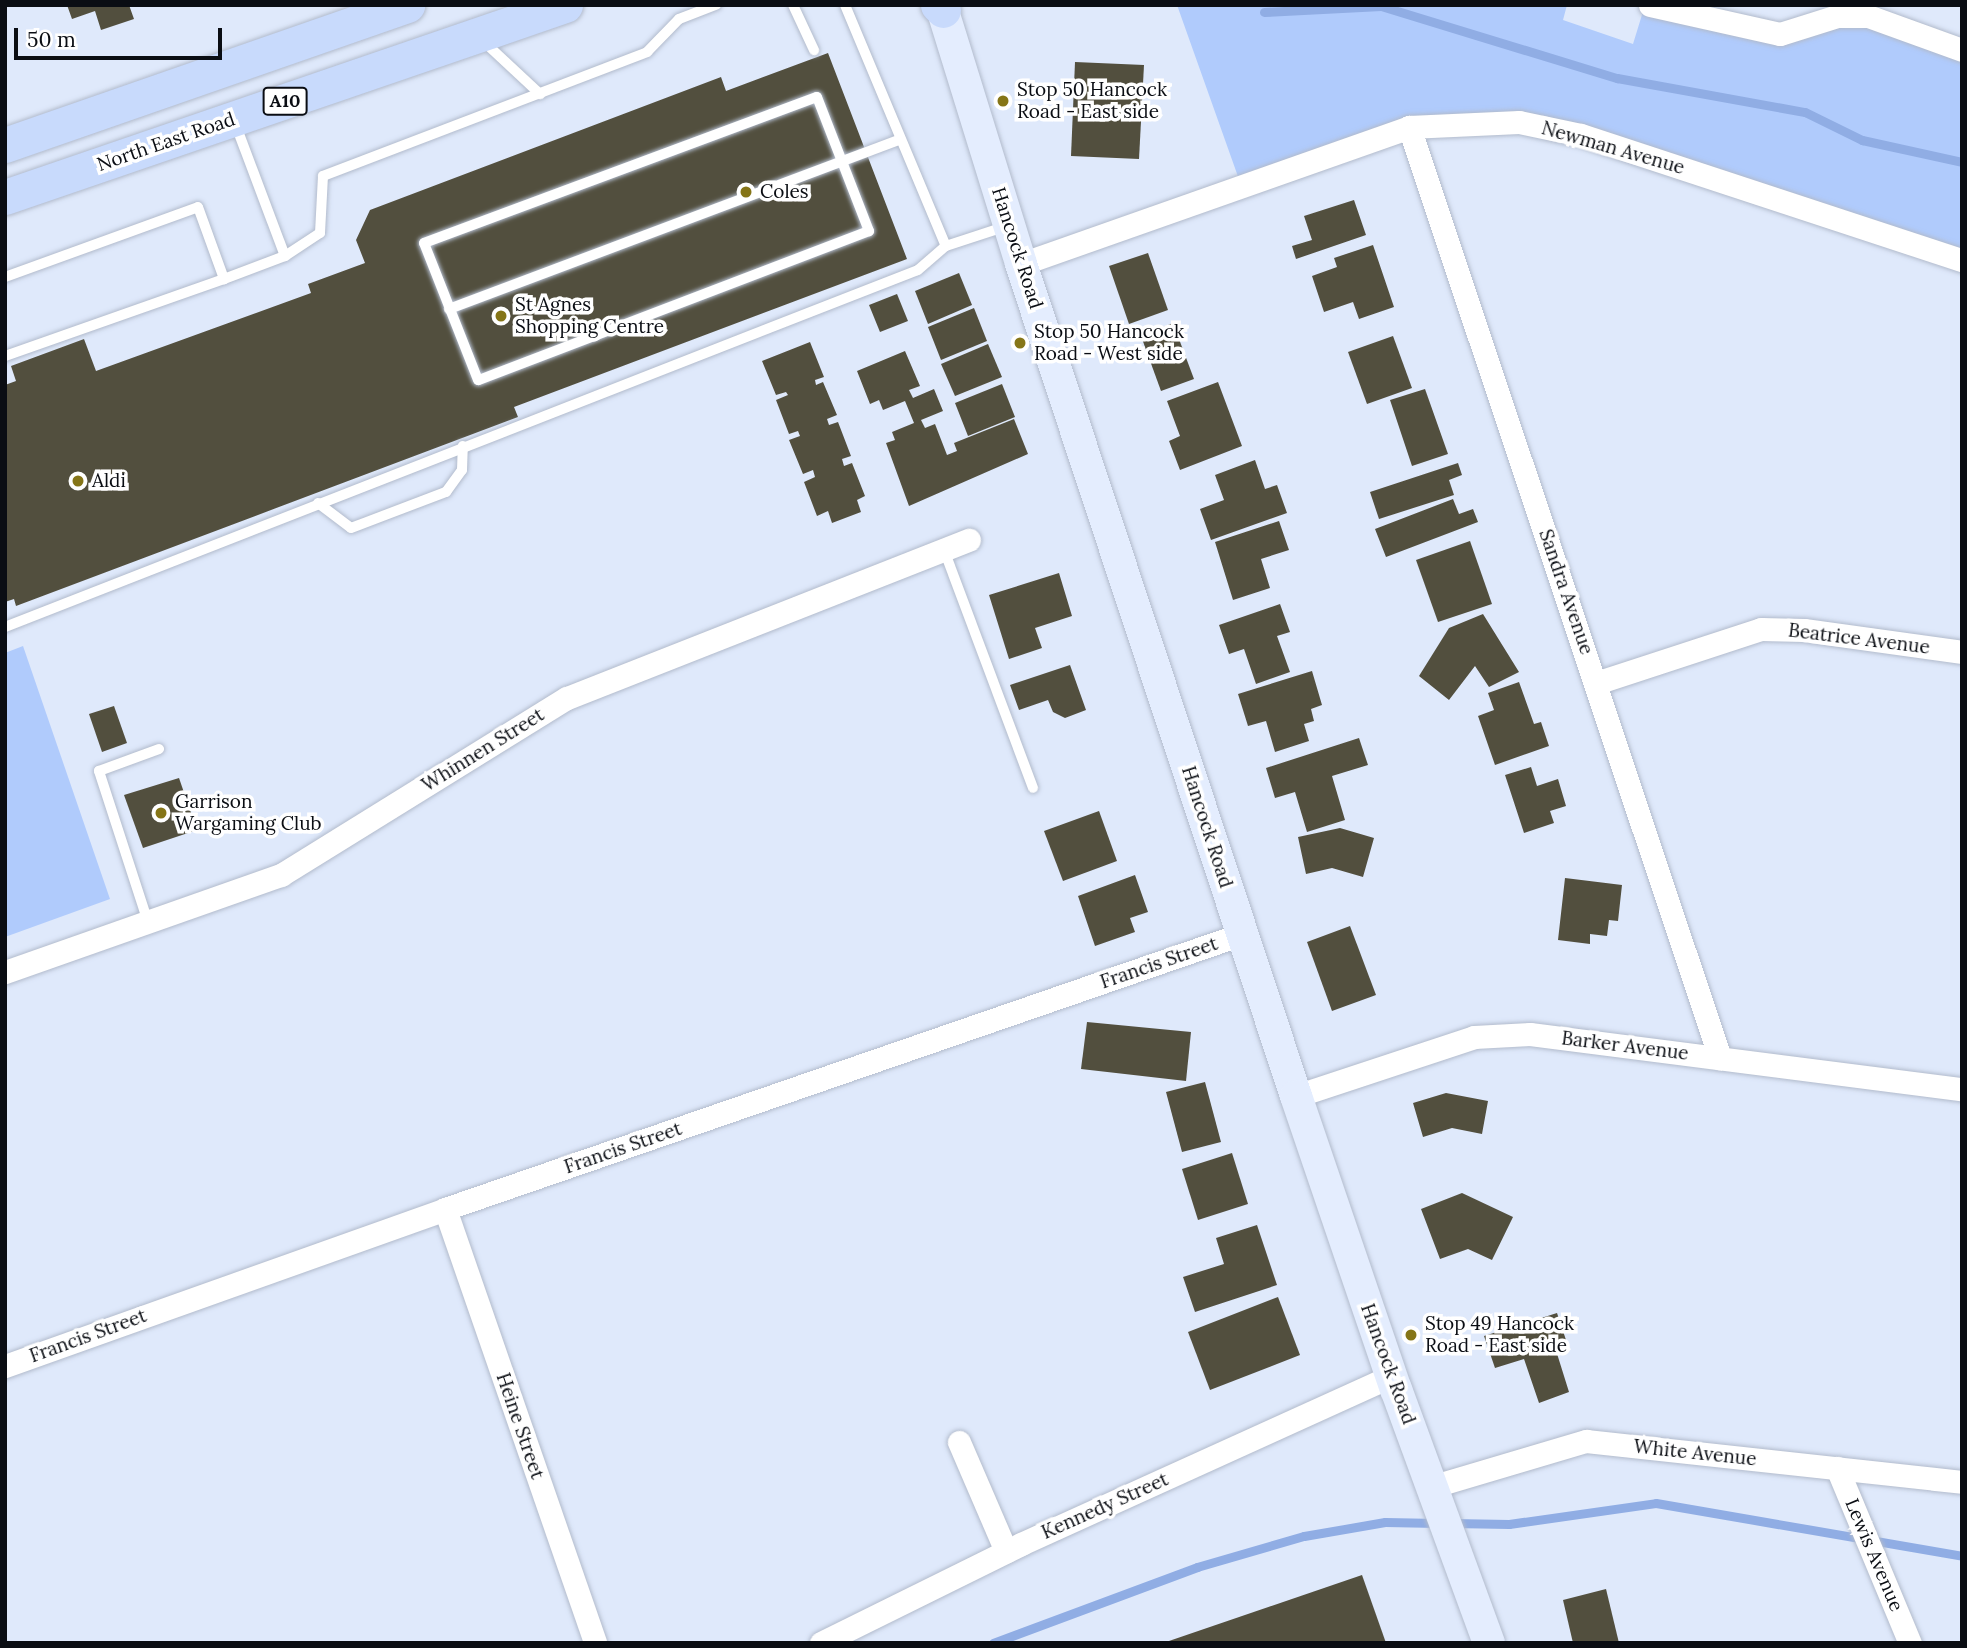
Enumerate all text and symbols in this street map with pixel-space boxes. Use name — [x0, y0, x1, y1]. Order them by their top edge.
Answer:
scale bar — [18, 14, 226, 58]
text: 50 m — [27, 26, 76, 53]
place label: Stop 50 Hancock Road - East side — [1017, 79, 1167, 123]
road number: A10 — [262, 86, 308, 116]
marker: Stop 50 Hancock Road - East side — [995, 93, 1011, 109]
street label: North East Road — [94, 108, 238, 176]
street label: Newman Avenue — [1539, 117, 1687, 179]
place label: Coles — [760, 181, 809, 203]
marker: Coles — [738, 184, 754, 200]
street label: Hancock Road — [987, 184, 1047, 312]
place label: St Agnes Shopping Centre — [515, 294, 664, 338]
marker: St Agnes Shopping Centre — [493, 308, 509, 324]
place label: Stop 50 Hancock Road - West side — [1034, 321, 1184, 365]
marker: Stop 50 Hancock Road - West side — [1012, 335, 1028, 351]
place label: Aldi — [92, 470, 126, 492]
marker: Aldi — [70, 473, 86, 489]
street label: Sandra Avenue — [1534, 526, 1598, 658]
street label: Beatrice Avenue — [1787, 619, 1931, 659]
street label: Whinnen Street — [418, 703, 548, 797]
street label: Hancock Road — [1177, 763, 1237, 891]
place label: Garrison Wargaming Club — [175, 791, 322, 835]
marker: Garrison Wargaming Club — [153, 805, 169, 821]
street label: Francis Street — [1097, 932, 1221, 994]
street label: Barker Avenue — [1560, 1027, 1690, 1065]
street label: Francis Street — [561, 1117, 685, 1179]
street label: Hancock Road — [1356, 1301, 1420, 1427]
street label: Francis Street — [26, 1304, 150, 1368]
place label: Stop 49 Hancock Road - East side — [1425, 1313, 1574, 1357]
marker: Stop 49 Hancock Road - East side — [1403, 1327, 1419, 1343]
street label: Heine Street — [491, 1370, 549, 1482]
street label: White Avenue — [1632, 1435, 1758, 1471]
street label: Kennedy Street — [1038, 1468, 1172, 1544]
street label: Lewis Avenue — [1840, 1495, 1908, 1615]

